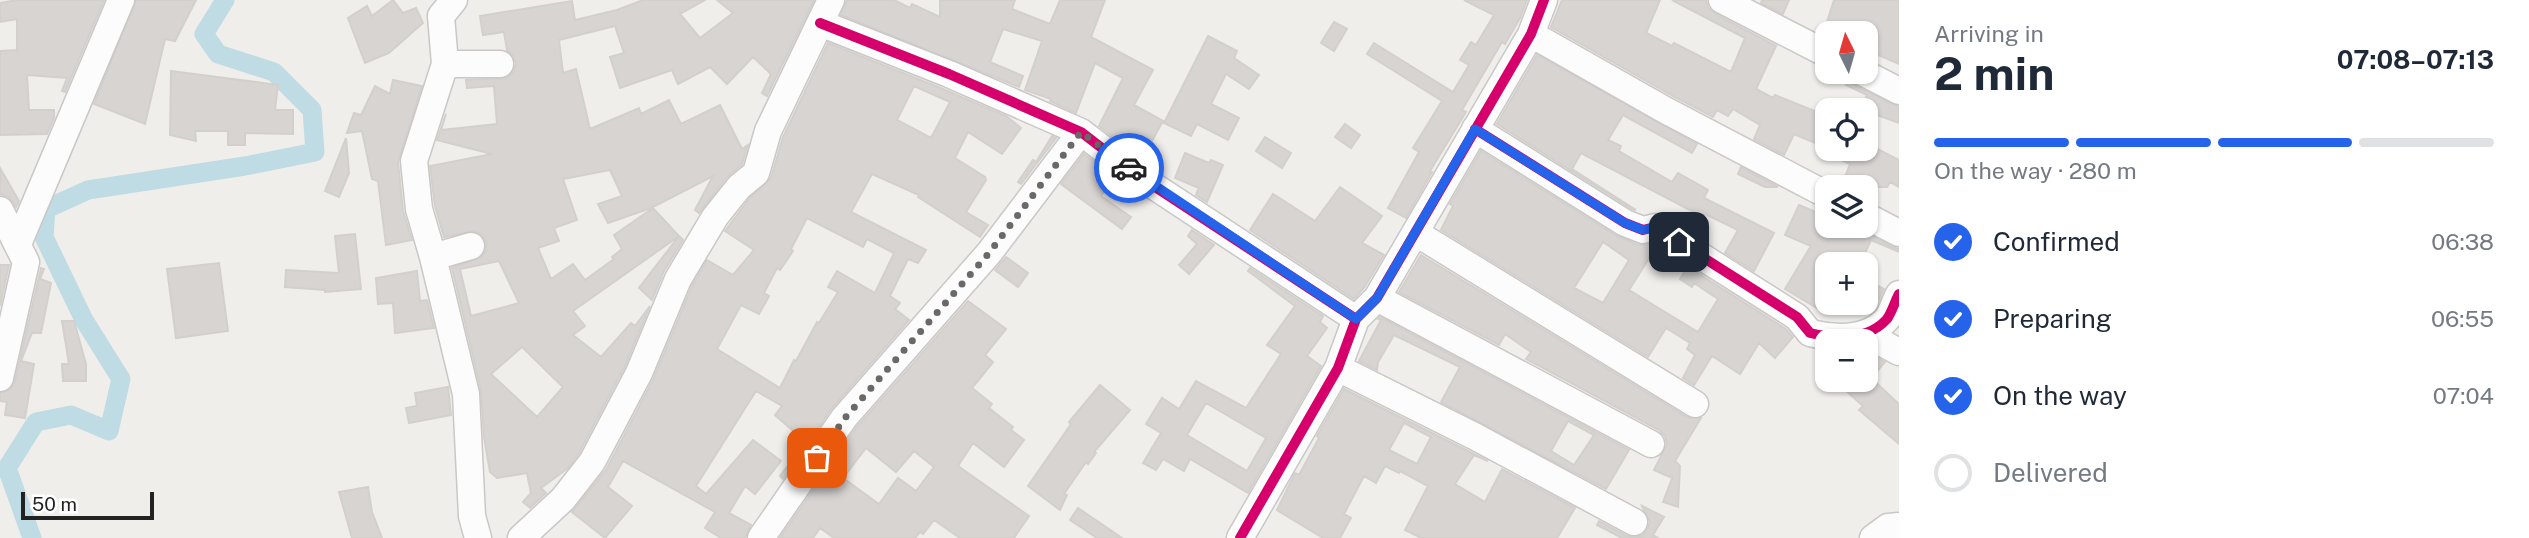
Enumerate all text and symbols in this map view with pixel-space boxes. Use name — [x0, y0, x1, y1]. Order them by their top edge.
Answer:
text: Arriving in — [1934, 20, 2044, 47]
north arrow — [1815, 21, 1878, 84]
map controls — [1815, 21, 1878, 392]
text: 07:08–07:13 — [2337, 44, 2494, 75]
text: 2 min — [1934, 46, 2054, 100]
button: locate — [1815, 98, 1878, 161]
courier — [1094, 133, 1164, 203]
icon: car — [1110, 149, 1148, 187]
text: On the way · 280 m — [1934, 157, 2137, 184]
button: layers — [1815, 175, 1878, 238]
pin — [1649, 212, 1709, 272]
icon: home — [1660, 223, 1698, 261]
icon: check — [1934, 223, 1972, 261]
text: Confirmed — [1993, 226, 2120, 257]
text: 06:38 — [2431, 228, 2494, 255]
button: + — [1815, 252, 1878, 315]
icon: check — [1934, 300, 1972, 338]
text: Preparing — [1993, 303, 2112, 334]
text: 06:55 — [2431, 305, 2494, 332]
button: − — [1815, 329, 1878, 392]
icon: check — [1934, 377, 1972, 415]
text: On the way — [1993, 380, 2127, 411]
text: 07:04 — [2433, 382, 2494, 409]
pin — [787, 428, 847, 488]
icon: bag — [798, 439, 836, 477]
text: Delivered — [1993, 457, 2108, 488]
scale bar — [21, 489, 154, 521]
text: 50 m — [32, 493, 77, 515]

